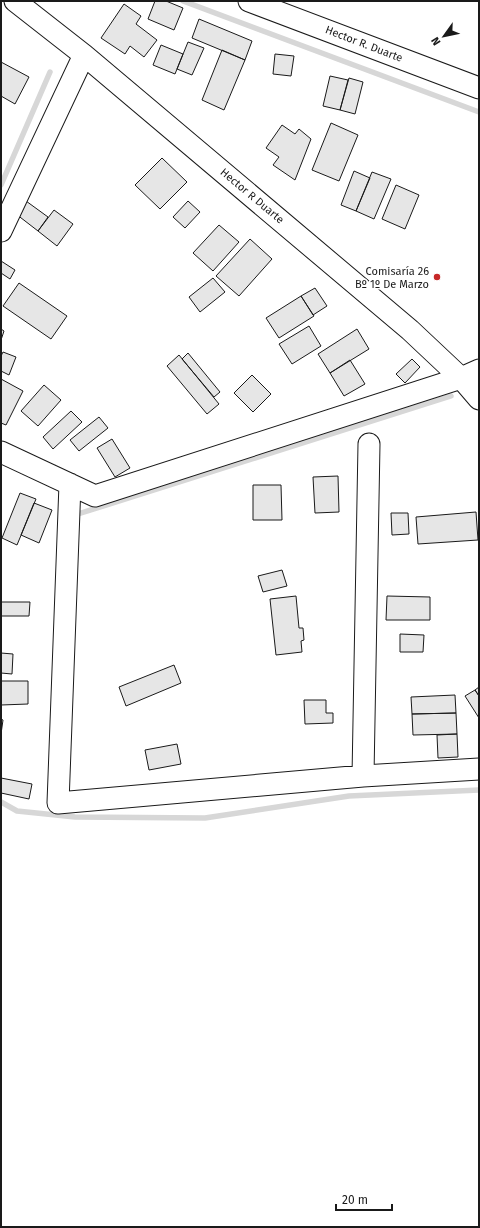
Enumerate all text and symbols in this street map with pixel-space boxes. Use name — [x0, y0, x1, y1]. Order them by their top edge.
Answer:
north arrow — [424, 16, 464, 56]
street label: Hector R. Duarte — [323, 23, 405, 65]
text: N — [429, 35, 443, 48]
street label: Hector R Duarte — [217, 166, 287, 226]
place label: Comisaría 26 Bº 1º De Marzo — [355, 265, 429, 291]
marker: Comisaría 26 Bº 1º De Marzo — [432, 272, 442, 282]
scale bar — [336, 1186, 392, 1212]
text: 20 m — [342, 1193, 368, 1207]

